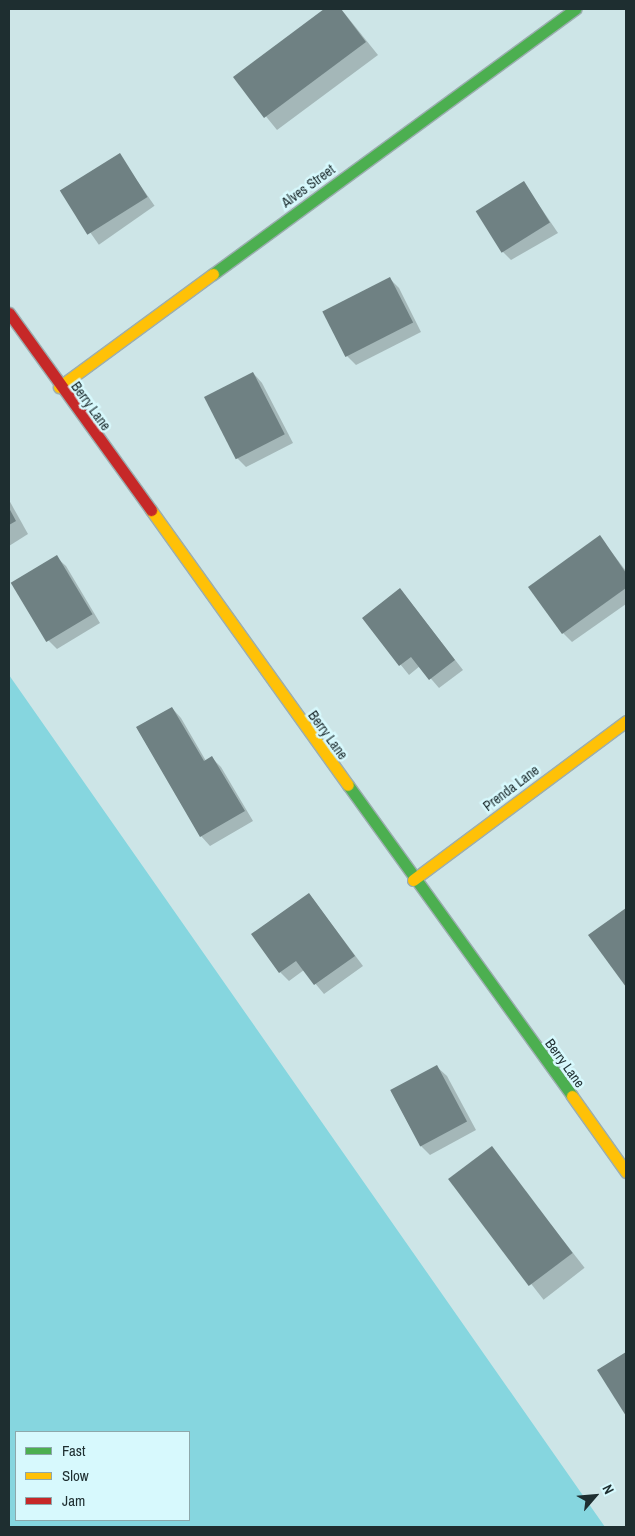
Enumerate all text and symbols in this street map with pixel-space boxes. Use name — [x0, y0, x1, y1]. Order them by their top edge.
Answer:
street label: Alves Street — [278, 161, 338, 211]
street label: Berry Lane — [68, 378, 114, 434]
street label: Berry Lane — [305, 707, 351, 763]
street label: Prenda Lane — [480, 762, 542, 814]
street label: Berry Lane — [542, 1035, 588, 1091]
legend — [15, 1431, 190, 1521]
text: Fast — [62, 1440, 85, 1461]
text: Slow — [62, 1465, 89, 1486]
north arrow — [570, 1471, 620, 1521]
text: N — [598, 1481, 618, 1497]
text: Jam — [62, 1490, 85, 1511]

